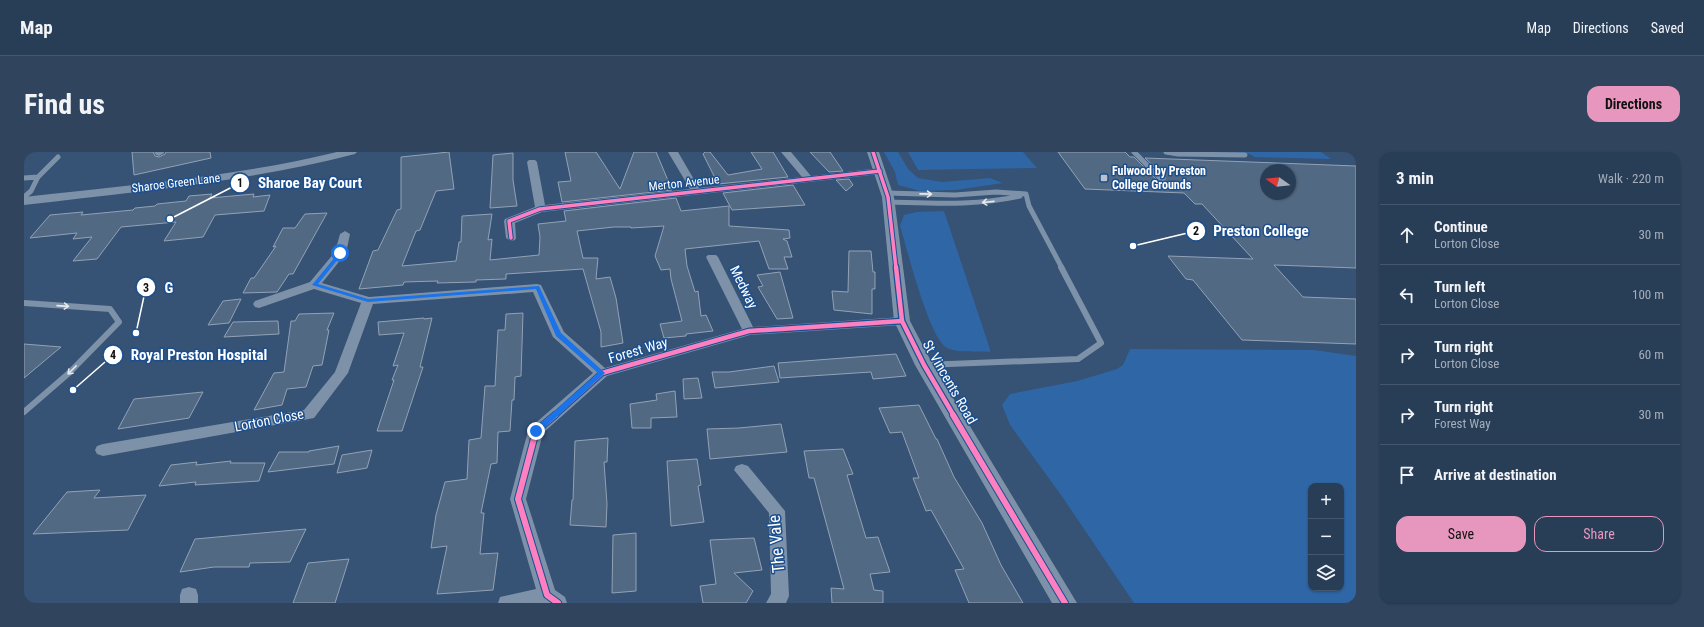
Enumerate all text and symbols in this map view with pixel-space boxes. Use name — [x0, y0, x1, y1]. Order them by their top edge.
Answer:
text: Map — [20, 16, 53, 39]
text: Map — [1527, 20, 1551, 36]
text: Directions — [1573, 20, 1629, 36]
text: Saved — [1651, 20, 1684, 36]
button: Directions — [1587, 86, 1680, 122]
text: Find us — [24, 88, 105, 121]
place label: Fulwood by Preston College Grounds — [1112, 164, 1206, 192]
north arrow — [1260, 164, 1296, 200]
text: 3 min — [1396, 168, 1434, 188]
callout: Sharoe Bay Court — [230, 169, 370, 196]
street label: Sharoe Green Lane — [131, 171, 221, 195]
text: Walk · 220 m — [1598, 171, 1664, 186]
street label: Merton Avenue — [648, 172, 721, 194]
marker: Fulwood by Preston College Grounds — [1099, 173, 1109, 183]
text: Sharoe Bay Court — [258, 174, 362, 192]
text: 1 — [237, 176, 243, 190]
one-way arrow — [919, 190, 932, 198]
one-way arrow — [982, 198, 995, 206]
callout: Preston College — [1186, 217, 1317, 244]
text: Continue — [1434, 218, 1488, 236]
text: Preston College — [1213, 222, 1309, 240]
text: 2 — [1193, 224, 1199, 238]
icon: ahead — [1396, 224, 1418, 246]
text: 30 m — [1638, 227, 1664, 242]
text: Lorton Close — [1434, 236, 1499, 251]
route start — [331, 244, 349, 262]
street label: Medway — [727, 263, 761, 311]
callout: G — [136, 274, 181, 301]
text: Turn left — [1434, 278, 1485, 296]
text: G — [165, 279, 174, 297]
text: 3 — [143, 281, 149, 295]
icon: left — [1396, 284, 1418, 306]
text: 100 m — [1632, 287, 1664, 302]
text: Lorton Close — [1434, 296, 1499, 311]
one-way arrow — [56, 302, 69, 309]
street label: Forest Way — [607, 334, 670, 366]
street label: St Vincents Road — [920, 337, 980, 427]
text: Turn right — [1434, 338, 1493, 356]
callout: Royal Preston Hospital — [103, 342, 275, 369]
icon: right — [1396, 344, 1418, 366]
text: Royal Preston Hospital — [131, 346, 267, 364]
text: 60 m — [1638, 347, 1664, 362]
text: 4 — [110, 348, 116, 362]
text: Lorton Close — [1434, 356, 1499, 371]
one-way arrow — [67, 365, 77, 375]
text: Turn right — [1434, 398, 1493, 416]
icon: right — [1396, 404, 1418, 426]
street label: Lorton Close — [233, 405, 306, 435]
text: 30 m — [1638, 407, 1664, 422]
text: Forest Way — [1434, 416, 1491, 431]
route end — [527, 422, 545, 440]
icon: arrive — [1396, 464, 1418, 486]
text: Arrive at destination — [1434, 466, 1557, 484]
map controls — [1308, 483, 1344, 591]
button: + — [1308, 483, 1344, 519]
street label: The Vale — [764, 514, 788, 574]
button: Save — [1396, 516, 1526, 552]
button: Share — [1534, 516, 1664, 552]
button: − — [1308, 519, 1344, 555]
button: layers — [1308, 555, 1344, 591]

